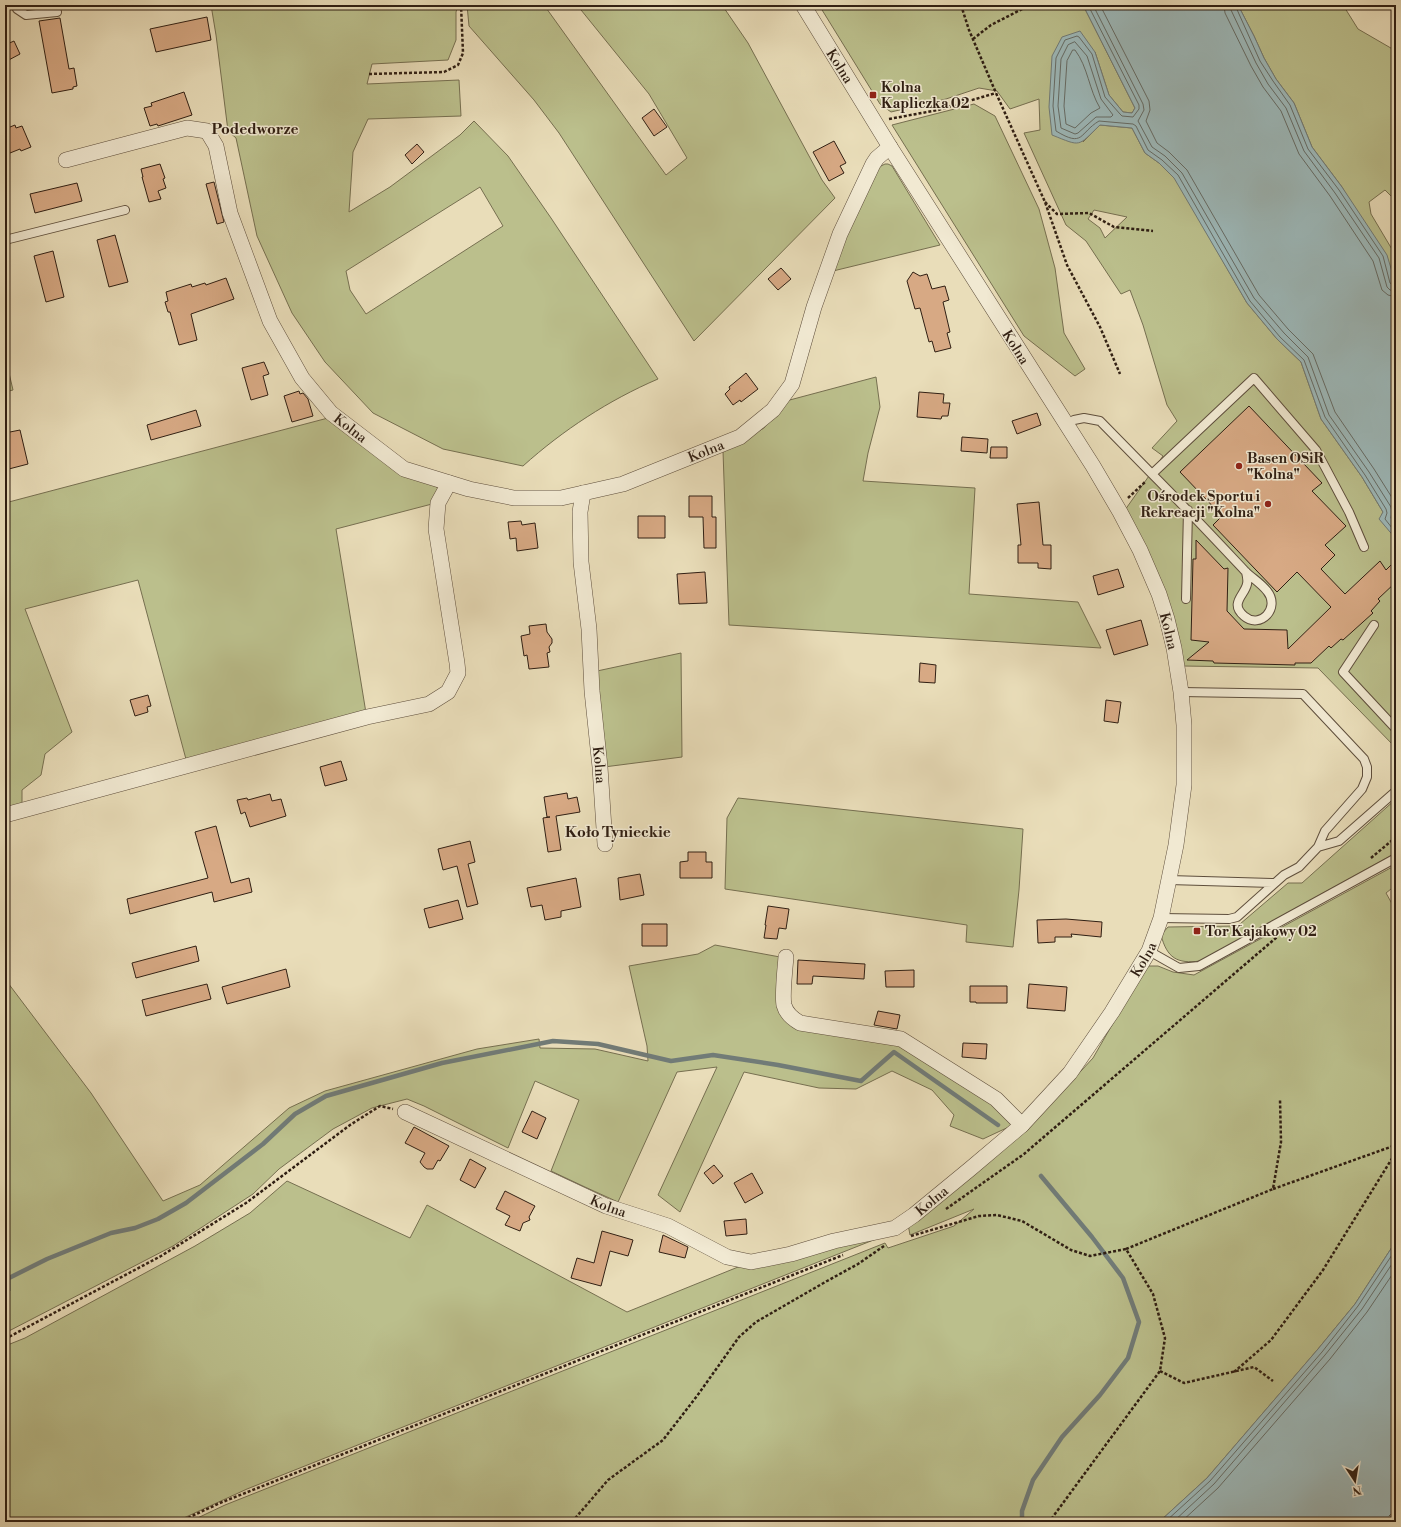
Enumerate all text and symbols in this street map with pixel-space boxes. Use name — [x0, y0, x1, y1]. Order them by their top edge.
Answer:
street label: Kolna — [822, 46, 857, 88]
place label: Kolna Kapliczka 02 — [881, 79, 970, 113]
marker: Kolna Kapliczka 02 — [868, 90, 878, 100]
district label: Podedworze — [211, 120, 299, 139]
street label: Kolna — [998, 327, 1033, 369]
street label: Kolna — [330, 410, 371, 448]
street label: Kolna — [685, 436, 728, 467]
place label: Basen OSiR "Kolna" — [1247, 450, 1324, 484]
marker: Basen OSiR "Kolna" — [1234, 461, 1244, 471]
place label: Ośrodek Sportu i Rekreacji "Kolna" — [1140, 488, 1261, 522]
marker: Ośrodek Sportu i Rekreacji "Kolna" — [1263, 499, 1273, 509]
street label: Kolna — [1155, 611, 1182, 653]
street label: Kolna — [588, 745, 609, 785]
district label: Koło Tynieckie — [565, 823, 671, 842]
place label: Tor Kajakowy 02 — [1205, 923, 1317, 941]
marker: Tor Kajakowy 02 — [1192, 926, 1202, 936]
street label: Kolna — [1127, 939, 1162, 981]
street label: Kolna — [912, 1182, 953, 1220]
street label: Kolna — [587, 1192, 629, 1222]
north arrow — [1335, 1461, 1375, 1501]
text: N — [1351, 1482, 1363, 1498]

